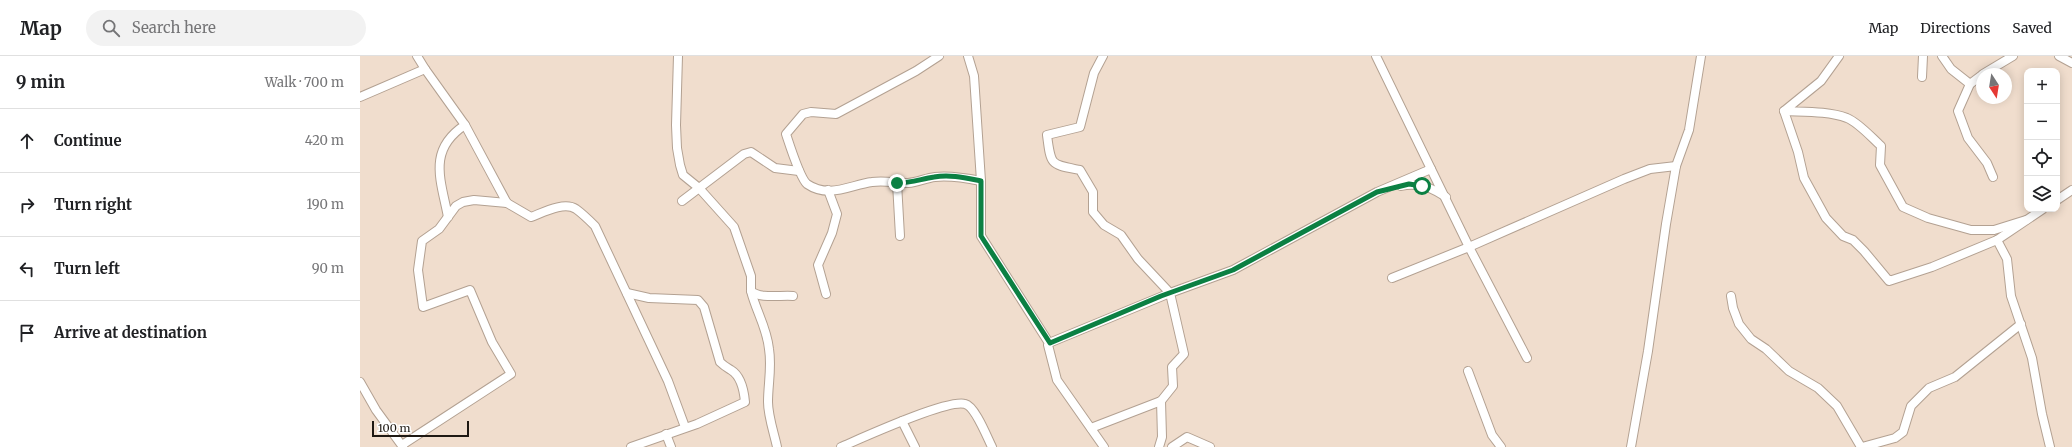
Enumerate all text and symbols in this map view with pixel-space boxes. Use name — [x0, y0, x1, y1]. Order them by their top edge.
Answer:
search box — [86, 10, 366, 46]
text: Map — [20, 16, 62, 40]
icon: search — [100, 17, 122, 39]
text: Search here — [132, 18, 216, 37]
text: Map — [1868, 19, 1898, 37]
text: Directions — [1920, 19, 1990, 37]
text: Saved — [2012, 19, 2052, 37]
north arrow — [1976, 68, 2012, 104]
map controls — [2024, 68, 2060, 212]
button: + — [2024, 68, 2060, 104]
text: 9 min — [16, 71, 65, 93]
text: Walk · 700 m — [265, 74, 344, 91]
button: − — [2024, 104, 2060, 140]
icon: ahead — [16, 130, 38, 152]
text: Continue — [54, 131, 122, 150]
text: 420 m — [305, 132, 344, 149]
button: locate — [2024, 140, 2060, 176]
route end — [888, 174, 906, 192]
button: layers — [2024, 176, 2060, 212]
route start — [1413, 177, 1431, 195]
icon: right — [16, 194, 38, 216]
text: Turn right — [54, 195, 132, 214]
text: 190 m — [307, 196, 344, 213]
icon: left — [16, 258, 38, 280]
text: Turn left — [54, 259, 120, 278]
text: 90 m — [312, 260, 344, 277]
icon: arrive — [16, 322, 38, 344]
text: Arrive at destination — [54, 323, 207, 342]
scale bar — [372, 419, 469, 438]
text: 100 m — [378, 421, 410, 435]

